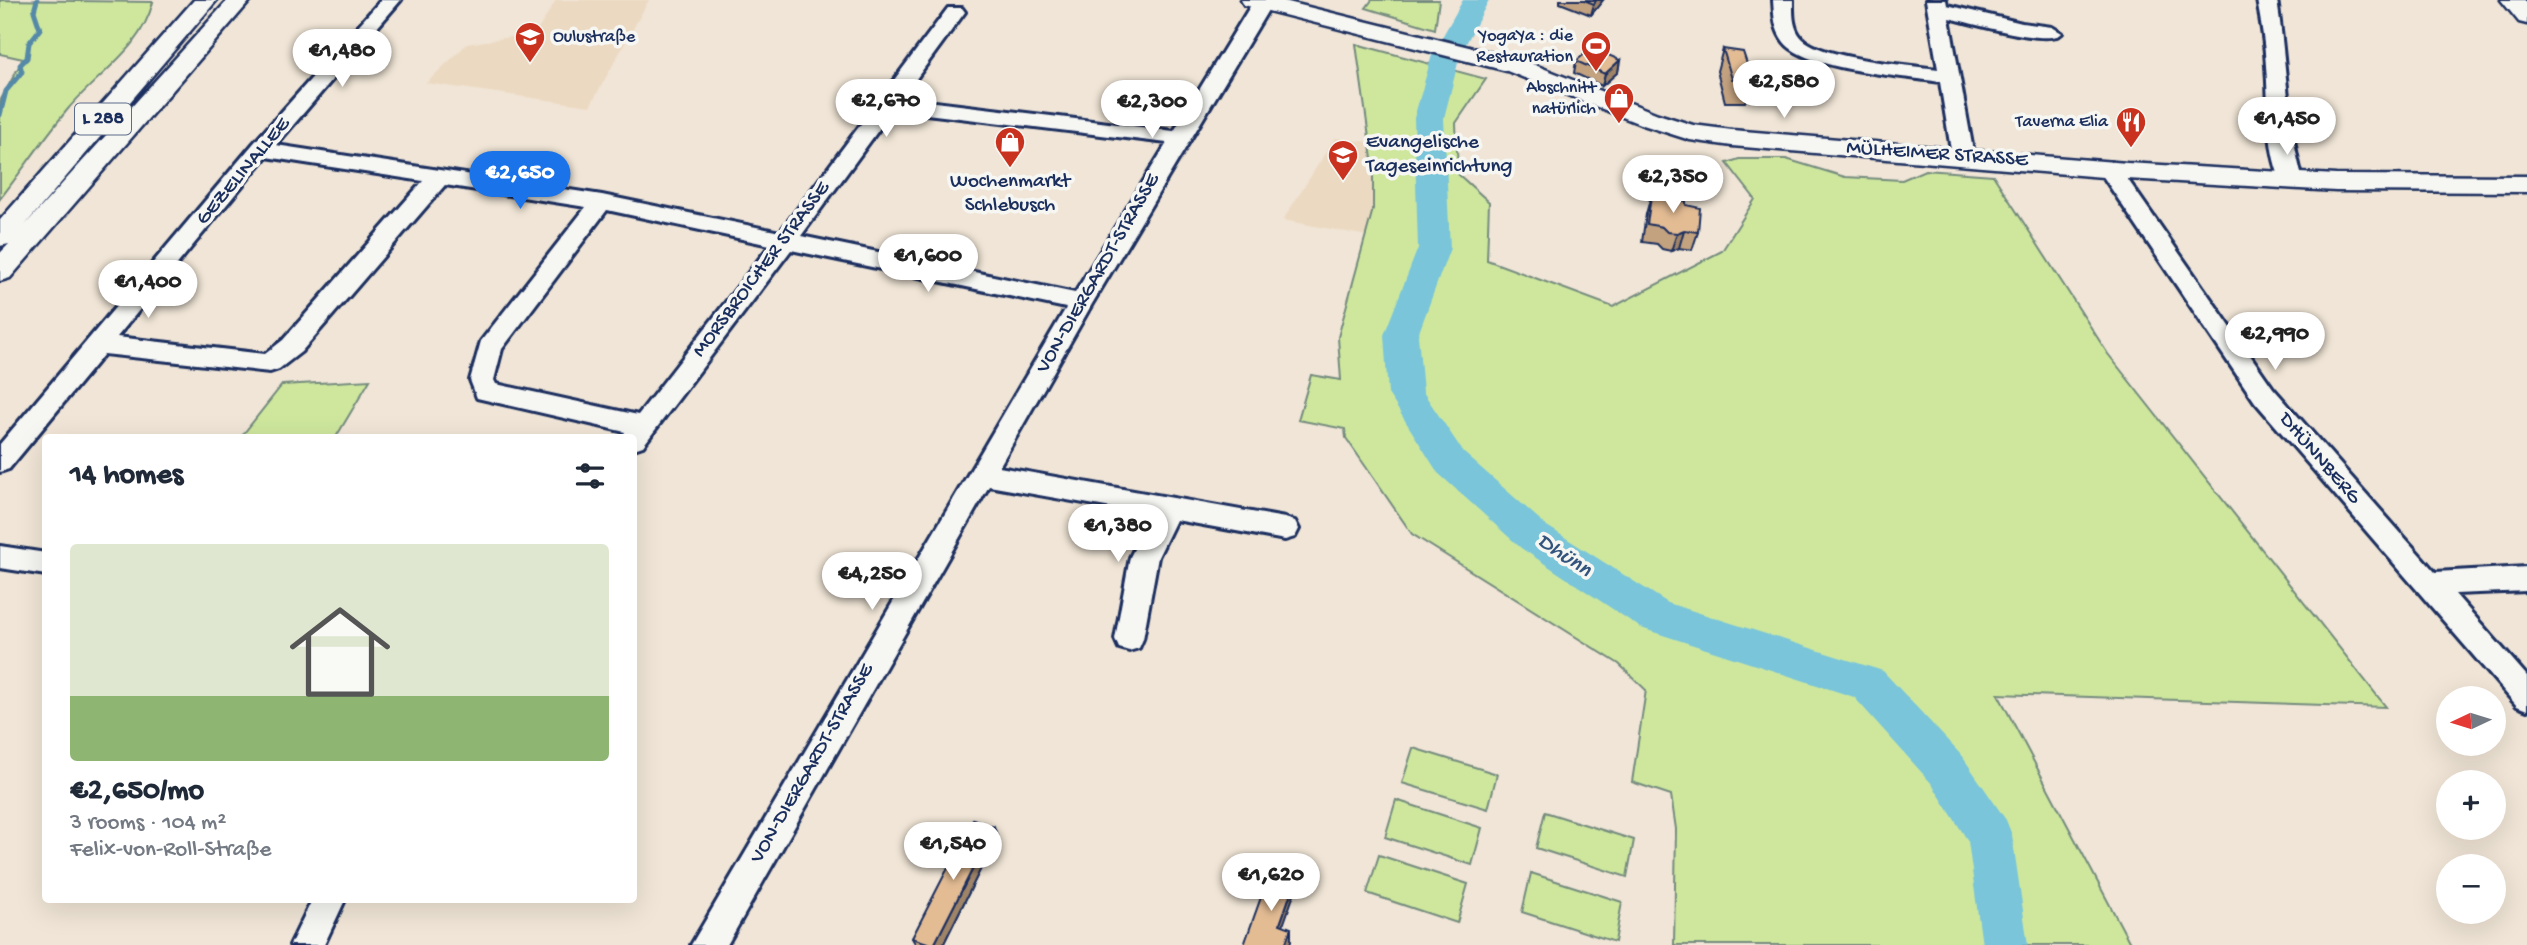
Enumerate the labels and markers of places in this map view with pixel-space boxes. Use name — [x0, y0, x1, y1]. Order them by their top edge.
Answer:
school or university icon: Oulustraße — [513, 20, 547, 64]
place label: YogaYa : die Restauration — [1476, 26, 1574, 68]
place label: Oulustraße — [553, 27, 636, 48]
pin: €1,480 — [285, 29, 399, 89]
sports icon: YogaYa : die Restauration — [1579, 29, 1613, 73]
pin: €2,580 — [1727, 60, 1841, 120]
place label: Abschnitt natürlich — [1526, 78, 1598, 120]
pin: €2,670 — [829, 80, 943, 139]
pin: €2,300 — [1095, 80, 1209, 140]
shop icon: Abschnitt natürlich — [1602, 81, 1636, 125]
pin: €1,450 — [2230, 97, 2344, 157]
restaurant icon: Taverna Elia — [2114, 105, 2148, 149]
place label: Taverna Elia — [2015, 112, 2109, 133]
shop icon: Wochenmarkt Schlebusch — [993, 125, 1027, 169]
place label: Evangelische Tageseinrichtung — [1365, 131, 1512, 180]
school or university icon: Evangelische Tageseinrichtung — [1326, 138, 1360, 182]
pin: €2,650 — [463, 152, 577, 211]
pin: €2,350 — [1616, 156, 1730, 215]
place label: Wochenmarkt Schlebusch — [950, 170, 1072, 219]
pin: €1,600 — [871, 234, 985, 294]
pin: €1,400 — [91, 260, 205, 320]
pin: €2,990 — [2218, 312, 2332, 372]
pin: €1,380 — [1061, 504, 1175, 564]
pin: €4,250 — [815, 552, 929, 612]
pin: €1,540 — [896, 822, 1010, 882]
pin: €1,620 — [1214, 853, 1328, 913]

